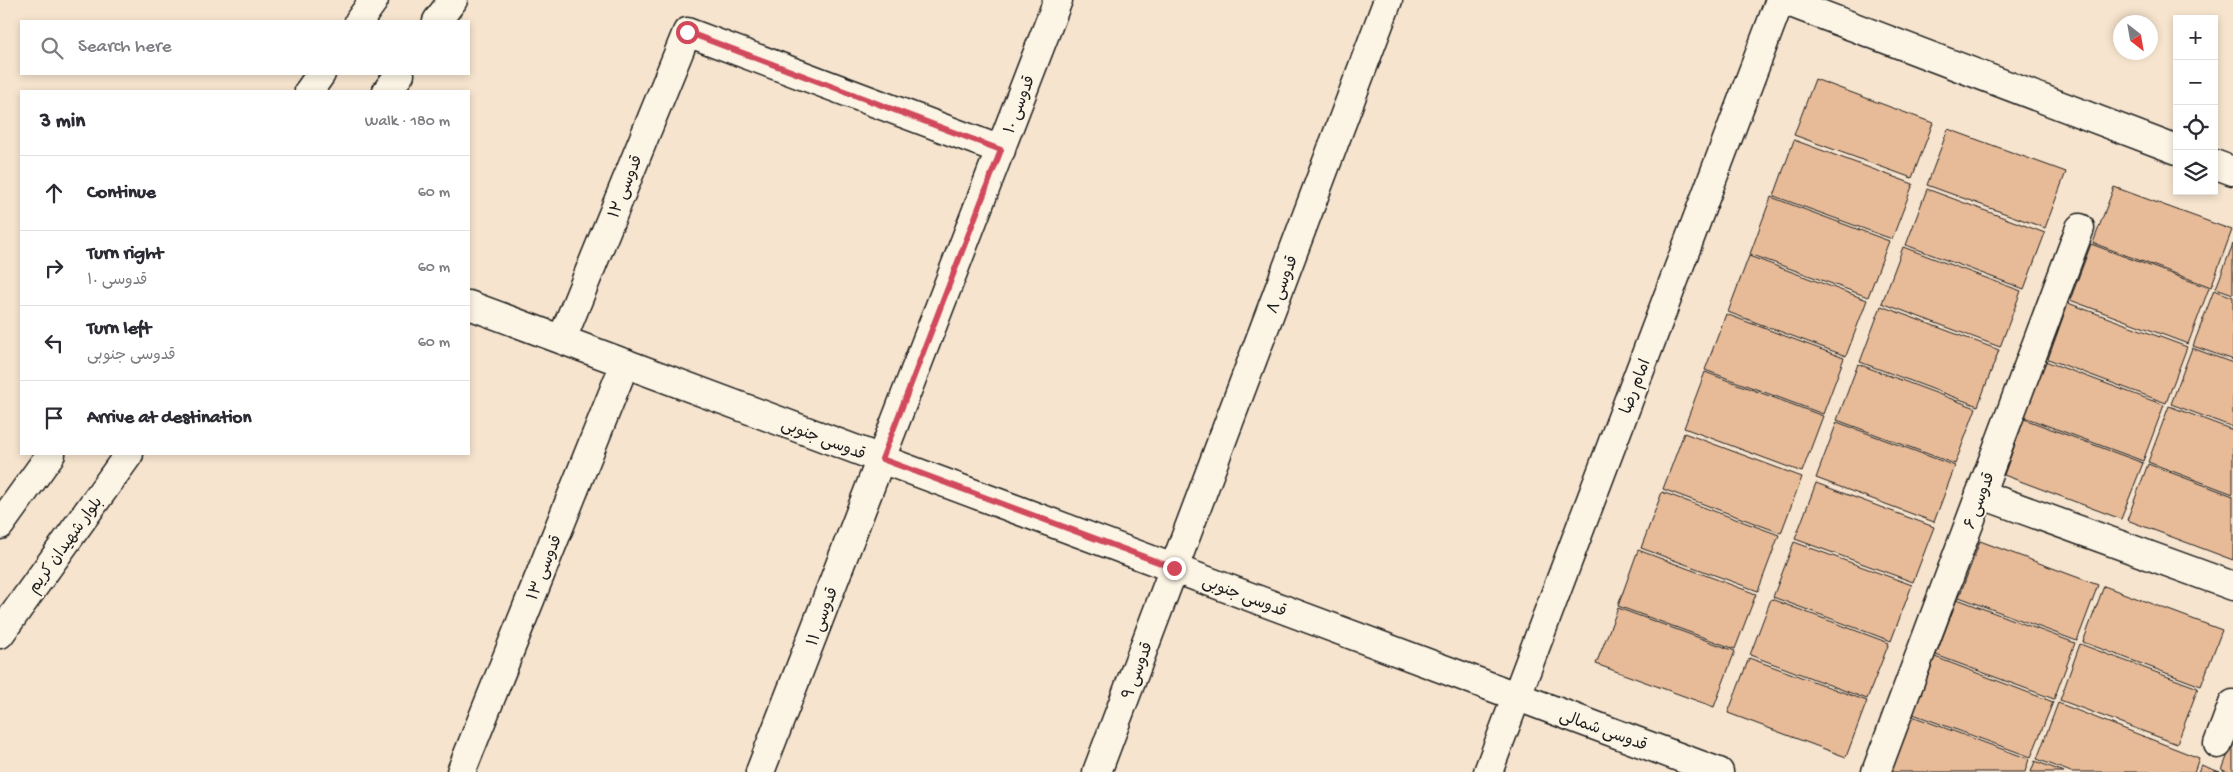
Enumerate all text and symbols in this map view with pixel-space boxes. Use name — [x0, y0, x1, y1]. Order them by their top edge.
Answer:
north arrow — [2113, 15, 2158, 60]
map controls — [2173, 15, 2218, 195]
button: + — [2173, 15, 2218, 60]
search box — [20, 20, 470, 75]
route start — [676, 21, 699, 44]
icon: search — [38, 34, 66, 62]
text: Search here — [78, 36, 172, 59]
button: − — [2173, 60, 2218, 105]
street label: قدوسی ۱۰ — [1002, 74, 1041, 137]
button: locate — [2173, 105, 2218, 150]
text: 3 min — [40, 110, 85, 135]
text: Walk · 180 m — [365, 113, 450, 132]
button: layers — [2173, 150, 2218, 195]
street label: قدوسی ۱۲ — [606, 153, 648, 222]
icon: ahead — [40, 179, 68, 207]
text: Continue — [87, 182, 156, 205]
text: 60 m — [418, 184, 450, 203]
text: Turn right — [87, 243, 163, 266]
icon: right — [40, 254, 68, 282]
street label: قدوسی ۸ — [1265, 254, 1304, 317]
text: 60 m — [418, 259, 450, 278]
text: قدوسی ۱۰ — [87, 272, 148, 291]
text: Turn left — [87, 318, 151, 341]
icon: left — [40, 329, 68, 357]
text: 60 m — [418, 334, 450, 353]
text: قدوسی جنوبی — [87, 347, 176, 366]
street label: امام رضا — [1618, 357, 1656, 417]
icon: arrive — [40, 404, 68, 432]
text: Arrive at destination — [87, 407, 251, 430]
street label: قدوسی جنوبی — [778, 417, 867, 466]
street label: قدوسی ۶ — [1962, 470, 2001, 532]
street label: بلوار شهیدان کریم — [25, 494, 108, 598]
street label: قدوسی ۱۳ — [525, 533, 568, 604]
route end — [1163, 557, 1186, 580]
street label: قدوسی جنوبی — [1199, 574, 1288, 623]
street label: قدوسی ۱۱ — [804, 585, 844, 649]
street label: قدوسی ۹ — [1120, 640, 1159, 702]
street label: قدوسی شمالی — [1556, 708, 1649, 757]

